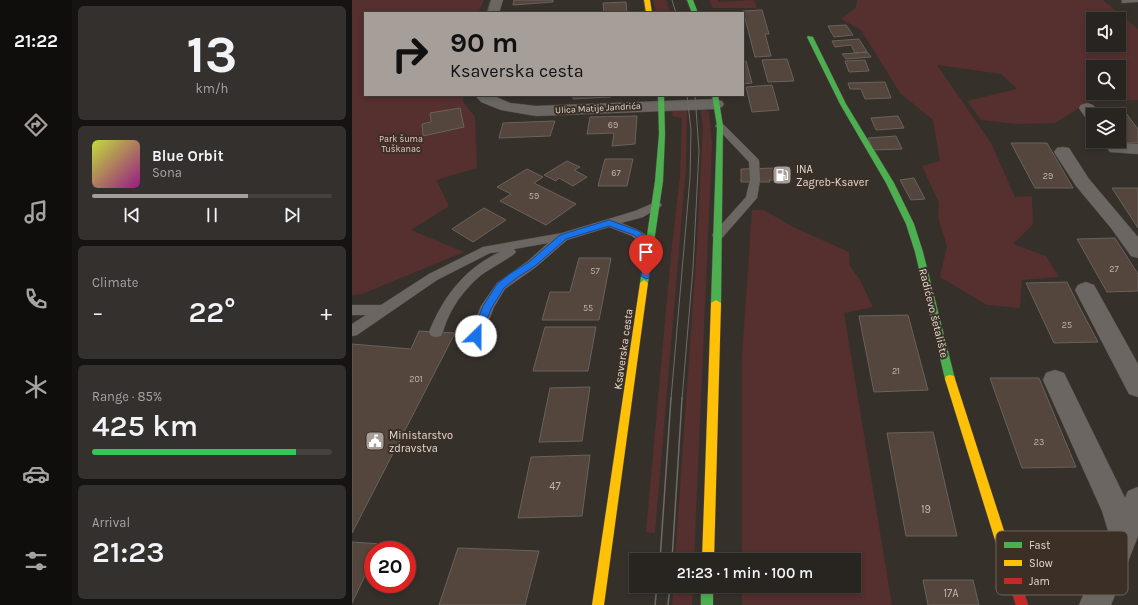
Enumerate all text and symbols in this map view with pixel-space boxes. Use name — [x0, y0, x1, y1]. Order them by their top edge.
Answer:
map controls — [1086, 12, 1126, 148]
button: sound — [1086, 12, 1126, 52]
text: 13 — [187, 24, 237, 85]
text: 90 m — [450, 26, 518, 59]
icon: right — [384, 28, 436, 80]
text: 21:22 — [14, 30, 58, 52]
text: Ksaverska cesta — [450, 60, 584, 82]
button: search — [1086, 60, 1126, 100]
text: km/h — [196, 81, 228, 96]
street label: Ulica Matije Jandrića — [555, 101, 641, 115]
button: layers — [1086, 108, 1126, 148]
icon: directions — [22, 111, 50, 139]
house number: 69 — [608, 120, 618, 130]
park label: Park šuma Tuškanac — [379, 134, 423, 154]
text: Blue Orbit — [152, 147, 224, 165]
place label: INA Zagreb-Ksaver — [796, 163, 868, 189]
fuel station icon: INA Zagreb-Ksaver — [771, 164, 793, 186]
text: Sona — [152, 165, 182, 180]
house number: 67 — [611, 168, 621, 178]
house number: 29 — [1043, 171, 1053, 181]
house number: 59 — [529, 191, 539, 201]
icon: music — [22, 198, 50, 226]
icon: previous — [121, 204, 143, 226]
icon: pause — [201, 204, 223, 226]
icon: next — [281, 204, 303, 226]
pin — [629, 235, 663, 276]
icon: arrive — [635, 241, 657, 263]
house number: 27 — [1109, 264, 1119, 274]
house number: 57 — [590, 266, 600, 276]
street label: Radićevo šetalište — [916, 267, 951, 359]
text: Climate — [92, 275, 138, 290]
icon: phone — [22, 285, 50, 313]
text: 22° — [188, 294, 236, 330]
text: − — [92, 300, 104, 326]
text: + — [320, 300, 332, 326]
house number: 55 — [583, 303, 593, 313]
street label: Ksaverska cesta — [611, 308, 636, 390]
position arrow — [455, 315, 497, 357]
house number: 25 — [1062, 320, 1072, 330]
house number: 21 — [892, 366, 900, 376]
icon: climate — [22, 373, 50, 401]
house number: 201 — [409, 374, 423, 384]
text: Range · 85% — [92, 389, 162, 404]
text: 425 km — [92, 408, 198, 444]
place label: Ministarstvo zdravstva — [389, 429, 453, 455]
public building icon: Ministarstvo zdravstva — [364, 430, 386, 452]
house number: 23 — [1034, 437, 1044, 447]
icon: car — [22, 460, 50, 488]
house number: 47 — [549, 480, 561, 493]
house number: 19 — [921, 503, 931, 516]
text: Arrival — [92, 515, 130, 530]
legend — [996, 531, 1128, 595]
text: 21:23 — [92, 534, 165, 570]
text: Fast — [1029, 539, 1050, 552]
speed limit sign: 20 — [364, 541, 416, 593]
icon: filters — [22, 547, 50, 575]
text: Slow — [1029, 557, 1053, 570]
text: 21:23 · 1 min · 100 m — [677, 564, 813, 582]
text: Jam — [1029, 575, 1050, 588]
house number: 17A — [943, 587, 959, 600]

